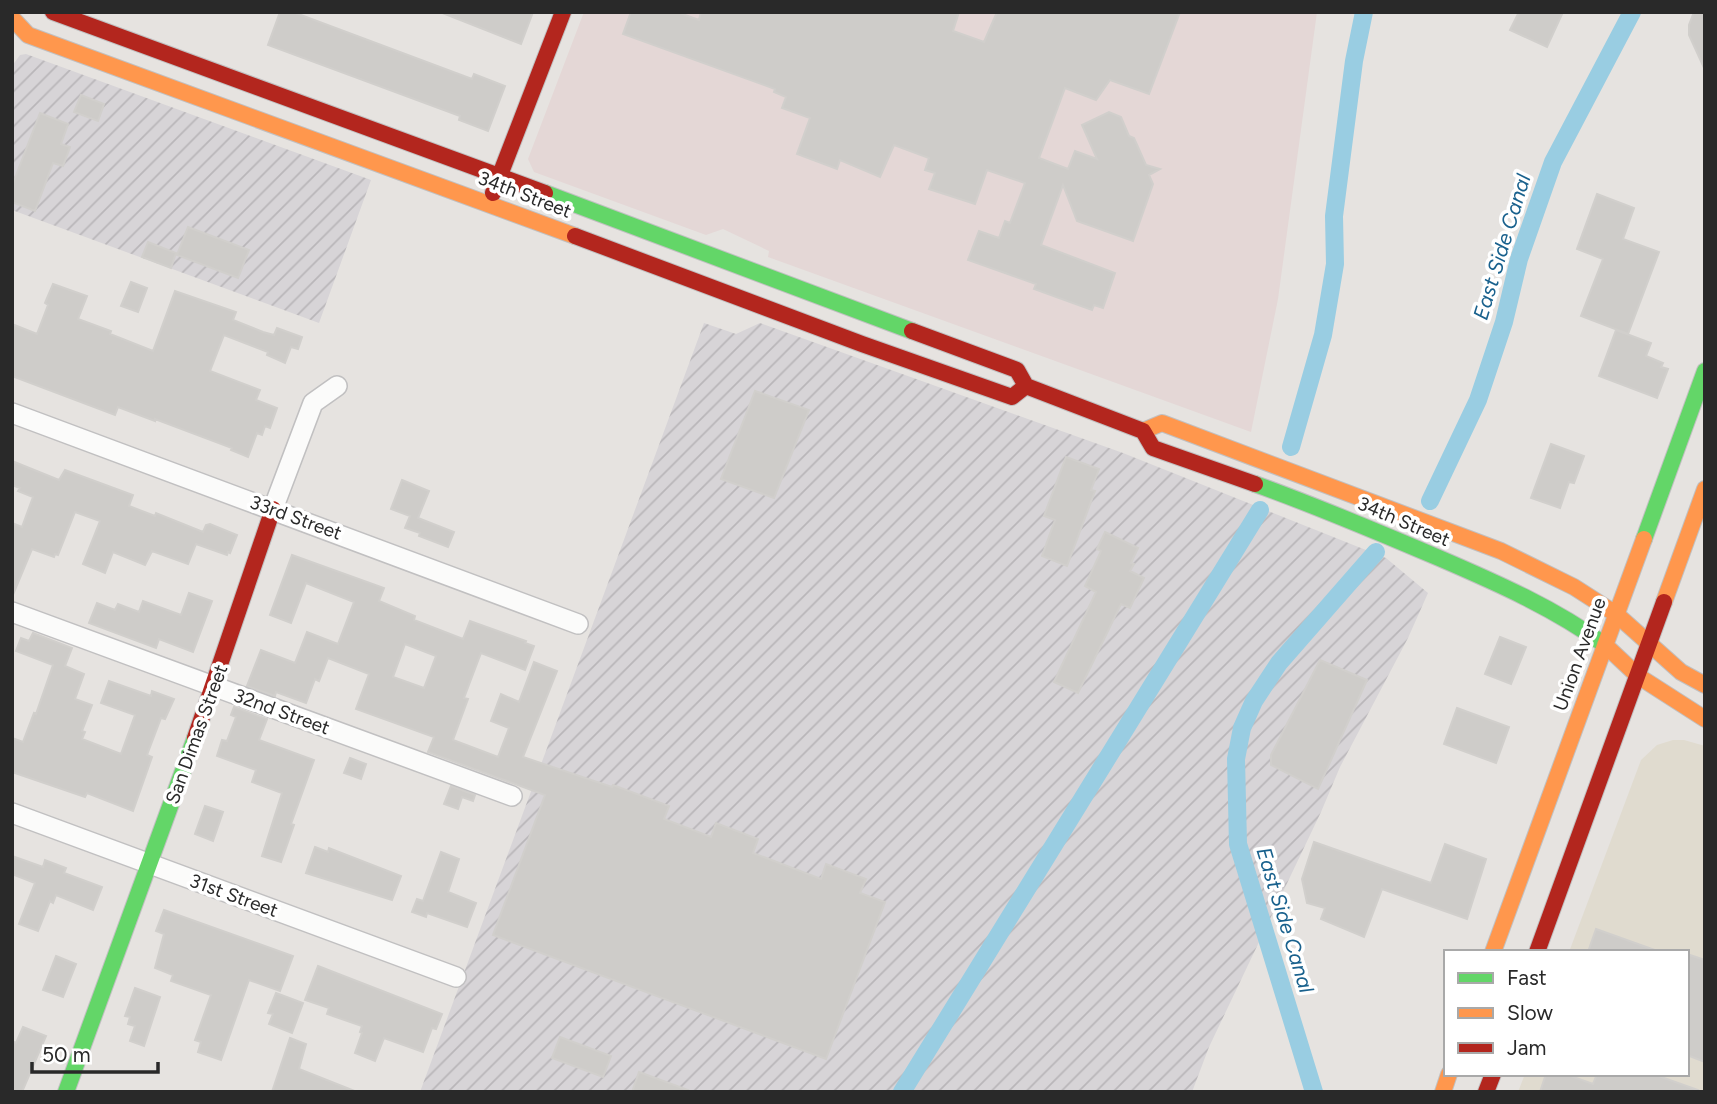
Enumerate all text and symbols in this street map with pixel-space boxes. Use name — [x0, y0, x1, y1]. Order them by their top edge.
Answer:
street label: 34th Street — [475, 166, 575, 223]
water label: East Side Canal — [1468, 171, 1536, 323]
street label: 33rd Street — [247, 490, 345, 545]
street label: 34th Street — [1354, 492, 1453, 551]
street label: Union Avenue — [1548, 594, 1611, 714]
street label: San Dimas Street — [161, 661, 232, 807]
street label: 32nd Street — [231, 683, 333, 739]
water label: East Side Canal — [1251, 844, 1320, 996]
street label: 31st Street — [187, 869, 281, 922]
legend — [1444, 950, 1689, 1076]
text: Fast — [1507, 965, 1547, 990]
text: Slow — [1507, 1000, 1553, 1025]
scale bar — [32, 1030, 158, 1074]
text: Jam — [1507, 1035, 1546, 1060]
text: 50 m — [42, 1042, 91, 1067]

